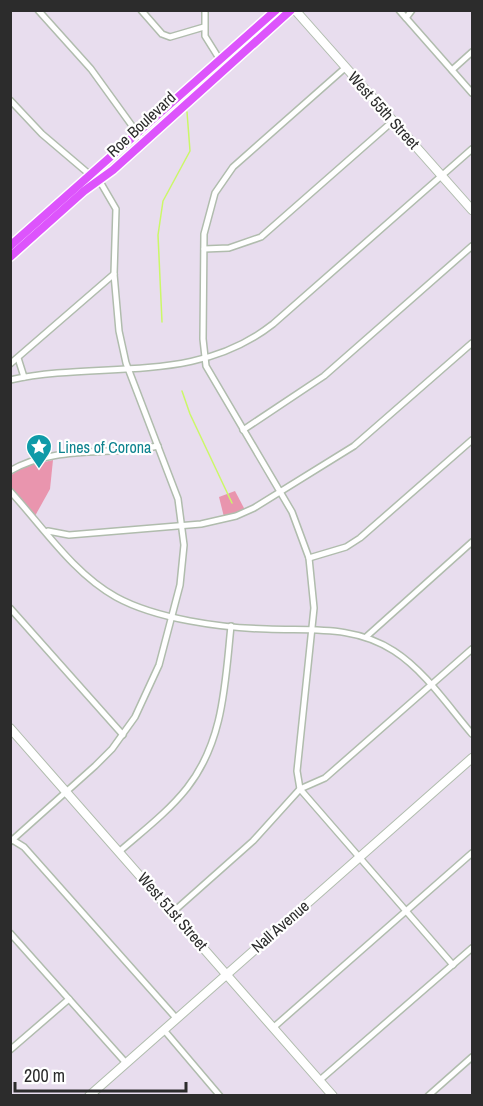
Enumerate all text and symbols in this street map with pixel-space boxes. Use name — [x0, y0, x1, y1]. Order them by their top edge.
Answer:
street label: West 55th Street — [343, 66, 425, 154]
street label: Roe Boulevard — [102, 86, 180, 162]
place icon: Lines of Corona — [24, 432, 54, 470]
place label: Lines of Corona — [58, 436, 152, 458]
street label: West 51st Street — [133, 867, 213, 955]
street label: Nall Avenue — [246, 895, 314, 957]
scale bar — [15, 1055, 186, 1093]
text: 200 m — [24, 1063, 65, 1088]

